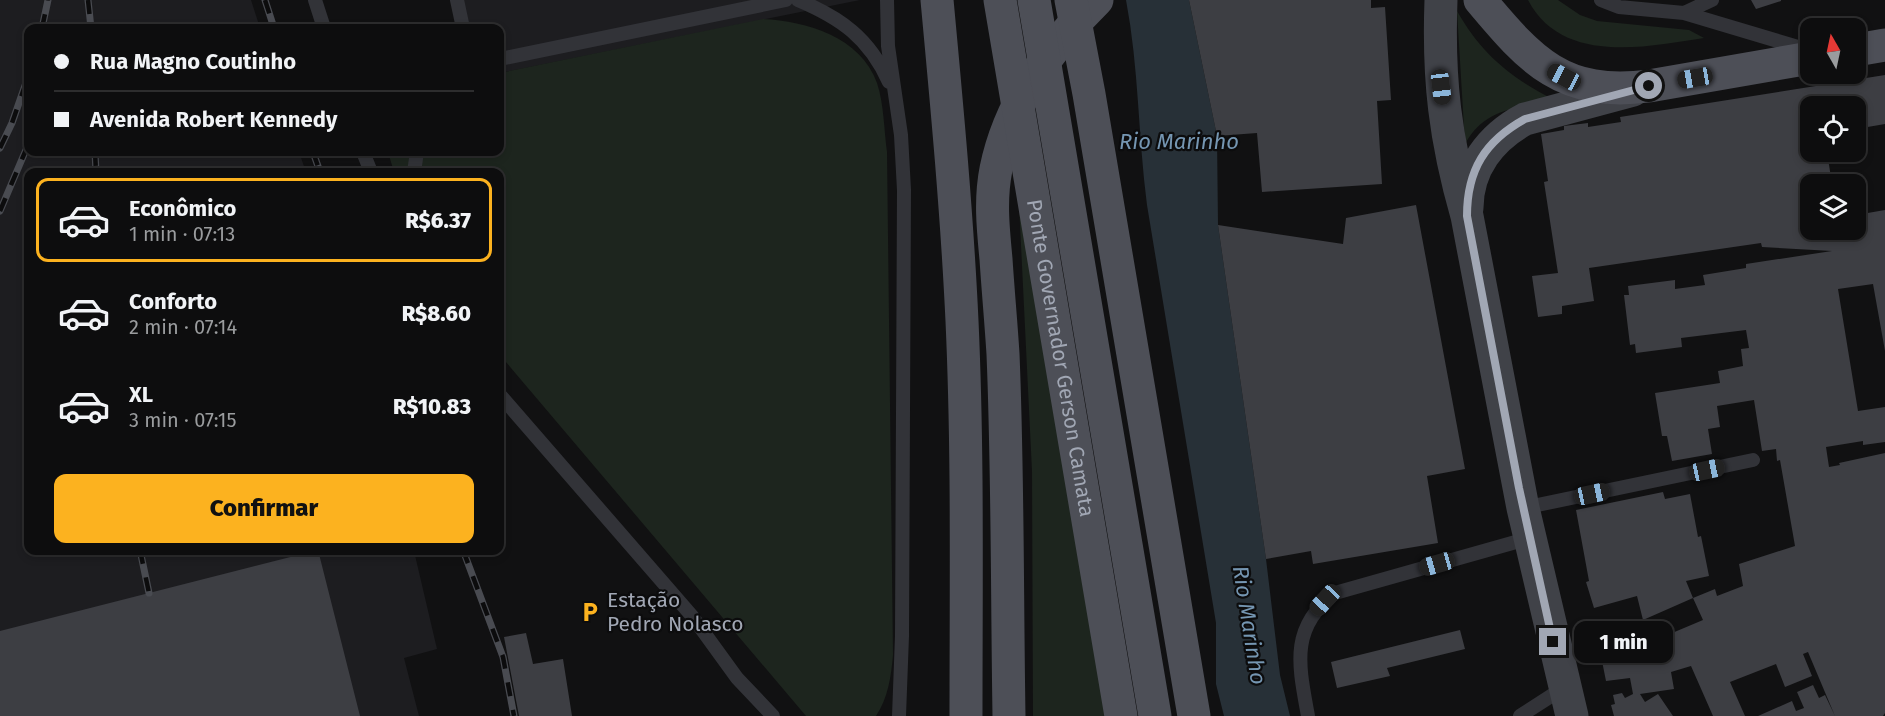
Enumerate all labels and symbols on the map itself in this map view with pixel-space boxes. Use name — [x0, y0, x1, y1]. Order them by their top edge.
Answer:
north arrow — [1800, 18, 1866, 84]
car — [1544, 61, 1584, 93]
car — [1676, 66, 1714, 90]
car — [1430, 68, 1452, 106]
route start — [1635, 72, 1662, 99]
water label: Rio Marinho — [1119, 128, 1239, 155]
street label: Ponte Governador Gerson Camata — [1021, 197, 1100, 519]
car — [1688, 457, 1726, 483]
car — [1573, 481, 1611, 507]
car — [1417, 550, 1457, 578]
water label: Rio Marinho — [1227, 564, 1272, 686]
car — [1306, 581, 1344, 619]
place label: Estação Pedro Nolasco — [607, 587, 743, 637]
parking icon: Estação Pedro Nolasco — [578, 600, 602, 624]
callout: 1 min — [1574, 621, 1673, 663]
route end — [1539, 628, 1566, 655]

